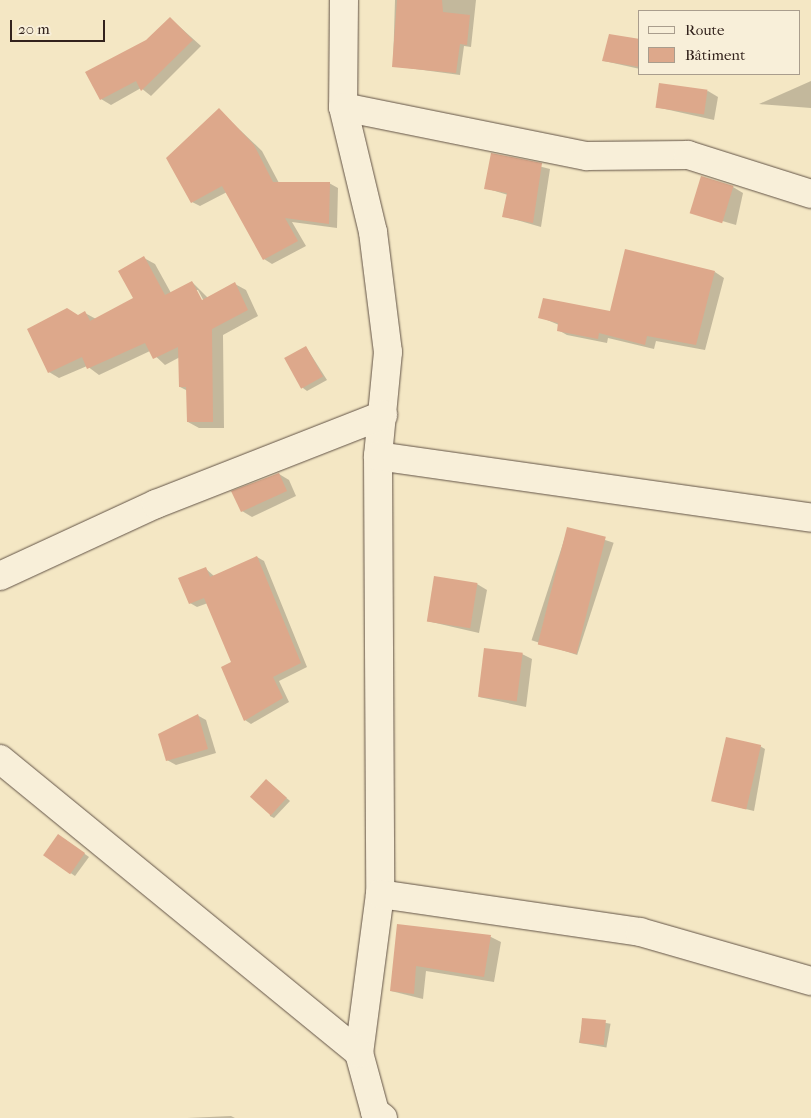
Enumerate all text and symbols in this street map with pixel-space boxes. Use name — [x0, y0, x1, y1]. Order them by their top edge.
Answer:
scale bar — [12, 10, 108, 42]
legend — [638, 10, 801, 75]
text: 20 m — [18, 20, 50, 38]
text: Route — [685, 21, 724, 39]
text: Bâtiment — [685, 46, 745, 64]

